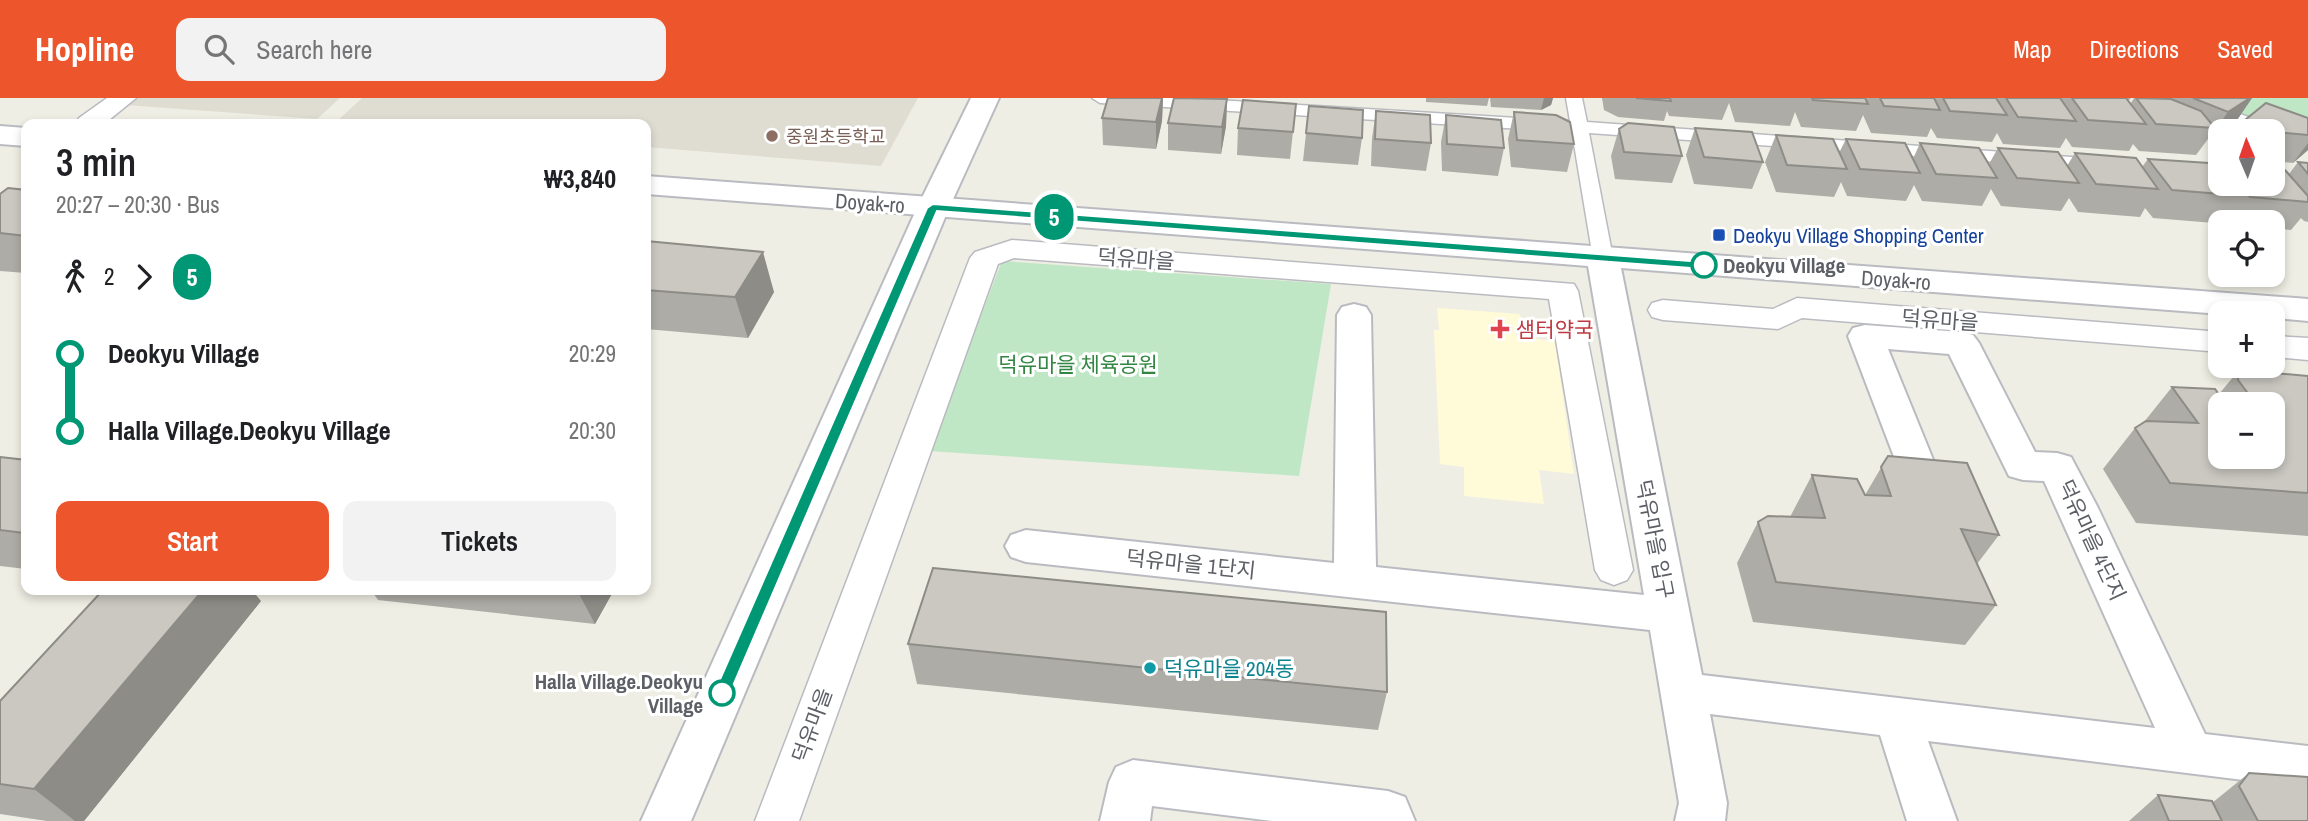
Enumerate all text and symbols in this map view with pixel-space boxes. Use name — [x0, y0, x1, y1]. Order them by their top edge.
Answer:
search box — [176, 18, 666, 81]
text: Hopline — [35, 27, 134, 71]
icon: search — [200, 30, 238, 68]
text: Search here — [256, 32, 372, 67]
text: Map — [2013, 33, 2051, 65]
text: Directions — [2089, 33, 2179, 65]
text: Saved — [2217, 33, 2273, 65]
north arrow — [2208, 119, 2286, 196]
map controls — [2208, 119, 2285, 469]
place label: 중원초등학교 — [786, 124, 885, 149]
marker: 중원초등학교 — [764, 128, 780, 144]
text: 3 min — [56, 137, 136, 188]
text: ₩3,840 — [544, 161, 616, 196]
street label: Doyak-ro — [834, 186, 906, 220]
text: 20:27 – 20:30 · Bus — [56, 189, 220, 220]
line badge: 5 — [1031, 194, 1077, 240]
text: 5 — [1049, 201, 1059, 233]
button: locate — [2208, 210, 2285, 287]
place label: Deokyu Village Shopping Center — [1733, 221, 1984, 250]
marker: Deokyu Village Shopping Center — [1711, 227, 1727, 243]
street label: 덕유마을 — [1096, 242, 1176, 276]
place label: Deokyu Village — [1723, 251, 1845, 280]
marker: Deokyu Village — [1691, 252, 1717, 278]
icon: walk — [56, 258, 94, 296]
icon: forward — [125, 258, 163, 296]
text: 2 — [104, 261, 115, 292]
text: 5 — [187, 261, 197, 293]
street label: Doyak-ro — [1860, 263, 1932, 297]
button: + — [2208, 301, 2285, 378]
street label: 덕유마을 — [1900, 303, 1980, 337]
place label: 샘터약국 — [1516, 315, 1593, 344]
marker: 샘터약국 — [1490, 319, 1510, 339]
text: Deokyu Village — [108, 336, 259, 371]
text: 20:29 — [569, 338, 616, 369]
park label: 덕유마을 체육공원 — [998, 350, 1158, 379]
button: − — [2208, 392, 2285, 469]
text: Halla Village.Deokyu Village — [108, 413, 391, 448]
text: 20:30 — [569, 415, 616, 446]
street label: 덕유마을 4단지 — [2051, 475, 2133, 605]
street label: 덕유마을 입구 — [1629, 477, 1681, 601]
button: Start — [56, 501, 329, 581]
button: Tickets — [343, 501, 616, 581]
street label: 덕유마을 1단지 — [1125, 543, 1257, 585]
place label: 덕유마을 204동 — [1164, 654, 1294, 683]
marker: 덕유마을 204동 — [1142, 660, 1158, 676]
place label: Halla Village.Deokyu Village — [535, 667, 703, 720]
marker: Halla Village.Deokyu Village — [709, 680, 735, 706]
street label: 덕유마을 — [785, 684, 839, 766]

